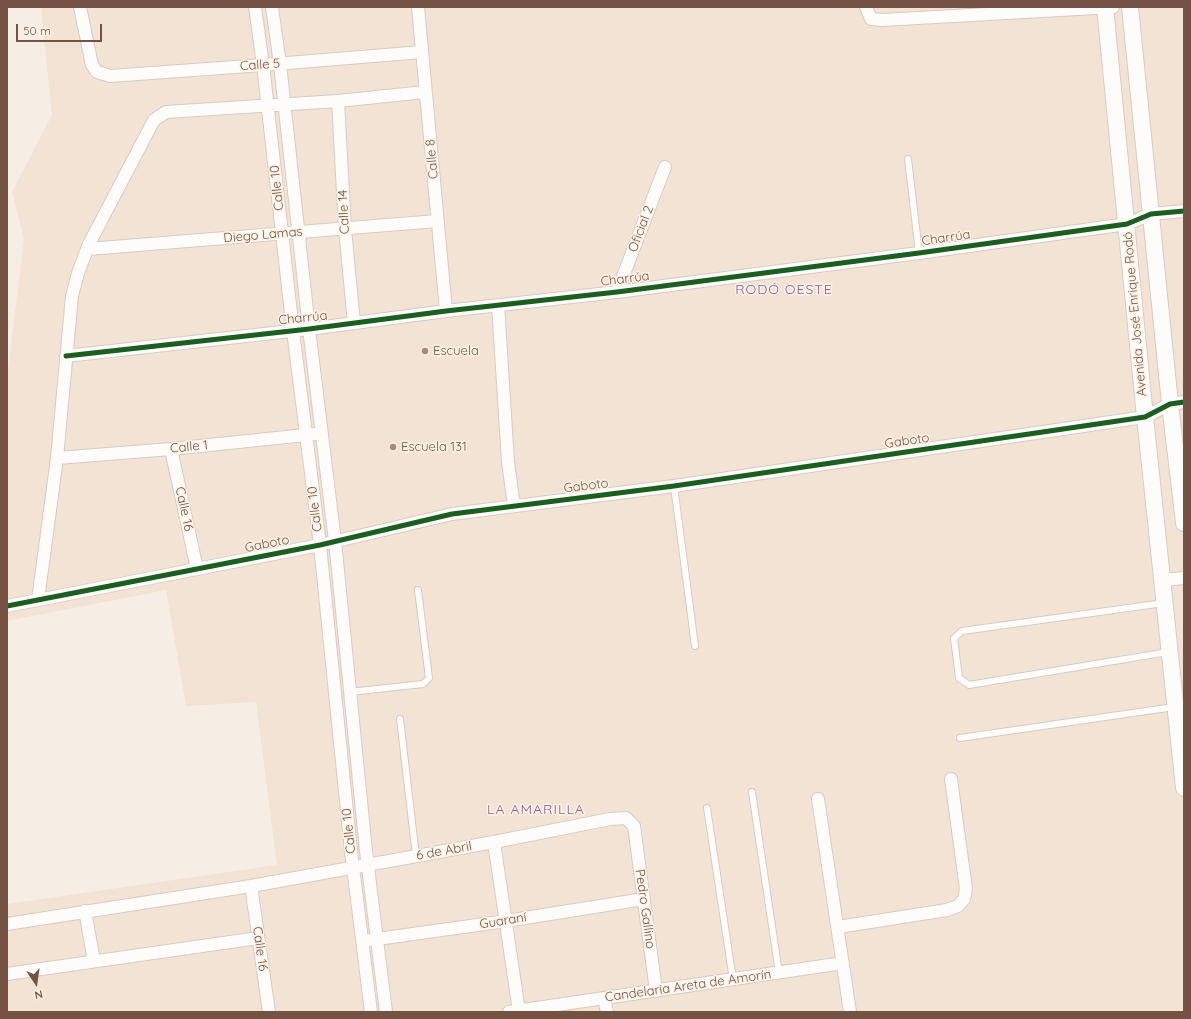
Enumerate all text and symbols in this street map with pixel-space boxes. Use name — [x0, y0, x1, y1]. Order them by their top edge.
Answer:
scale bar — [18, 16, 104, 42]
text: 50 m — [23, 23, 51, 38]
street label: Calle 5 — [239, 56, 281, 74]
street label: Calle 8 — [422, 138, 442, 180]
street label: Calle 10 — [267, 164, 287, 212]
street label: Calle 14 — [335, 189, 353, 235]
street label: Oficial 2 — [625, 204, 657, 254]
street label: Diego Lamas — [223, 224, 303, 246]
street label: Charrúa — [921, 227, 971, 249]
street label: Avenida José Enrique Rodó — [1120, 231, 1150, 397]
street label: Charrúa — [600, 268, 650, 290]
district label: RODÓ OESTE — [735, 282, 833, 298]
street label: Charrúa — [278, 308, 328, 328]
place label: Escuela — [433, 343, 479, 359]
marker: Escuela — [420, 346, 430, 356]
street label: Gaboto — [884, 430, 930, 452]
street label: Calle 1 — [169, 437, 209, 457]
place label: Escuela 131 — [401, 439, 467, 455]
marker: Escuela 131 — [388, 442, 398, 452]
street label: Gaboto — [563, 476, 609, 496]
street label: Calle 16 — [172, 485, 196, 533]
street label: Calle 10 — [304, 485, 326, 533]
street label: Gaboto — [243, 532, 291, 556]
district label: LA AMARILLA — [487, 802, 585, 818]
street label: Calle 10 — [339, 807, 359, 855]
street label: 6 de Abril — [415, 838, 473, 864]
street label: Pedro Gallino — [632, 868, 658, 950]
street label: Guaraní — [478, 910, 528, 932]
street label: Calle 16 — [249, 926, 271, 972]
north arrow — [16, 963, 56, 1003]
street label: Candelaria Areta de Amorín — [604, 967, 772, 1005]
text: N — [33, 987, 44, 1002]

